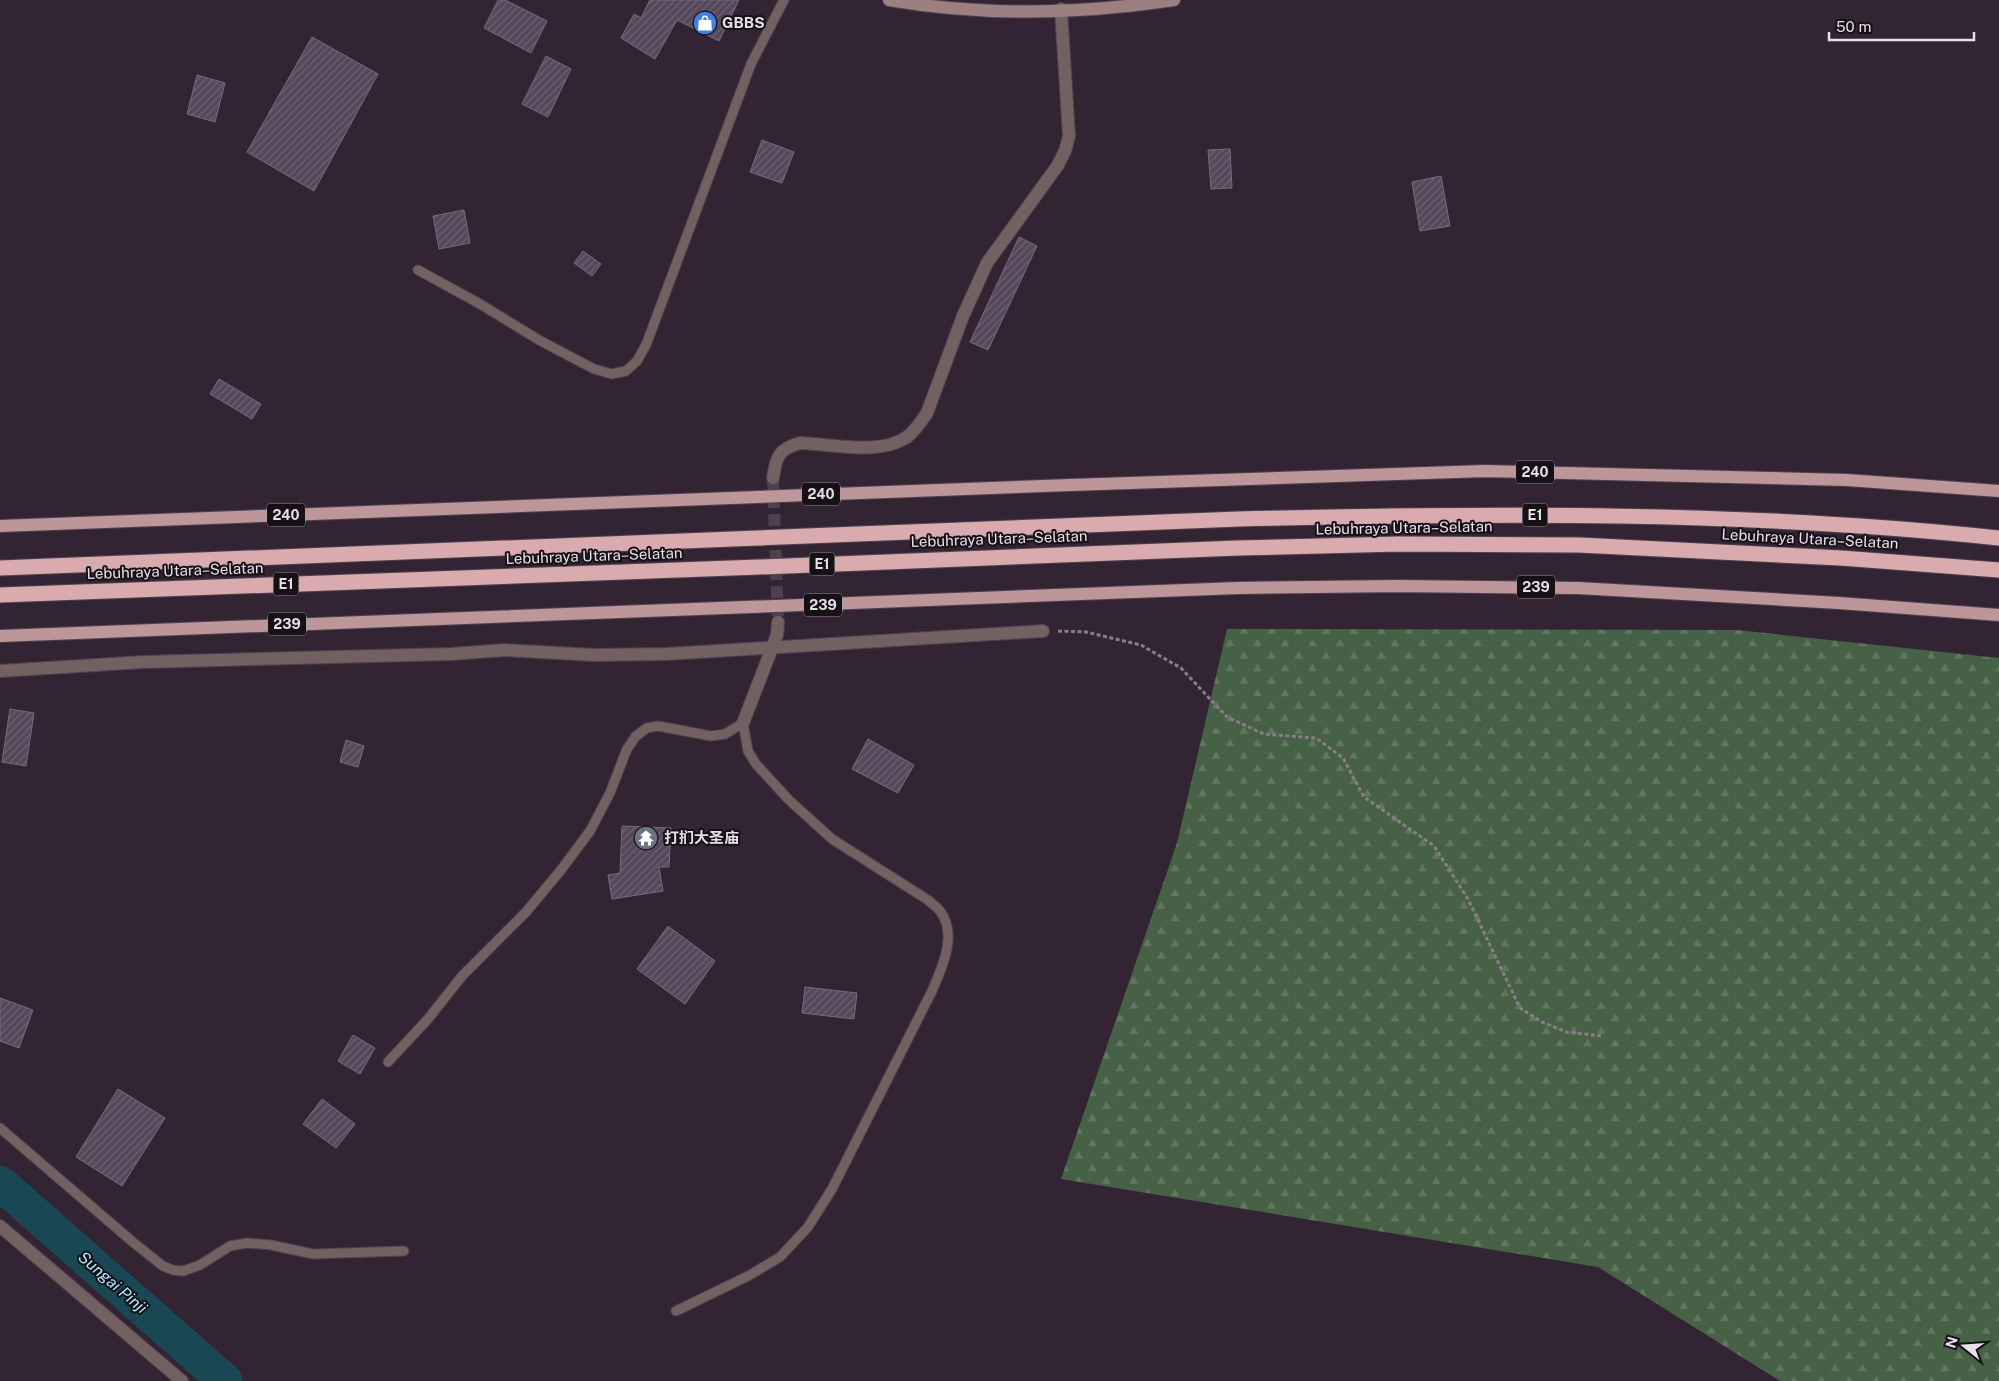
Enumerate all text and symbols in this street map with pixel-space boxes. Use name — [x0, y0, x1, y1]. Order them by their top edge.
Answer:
shop icon: GBBS — [692, 10, 718, 36]
scale bar — [1829, 10, 1974, 42]
place label: GBBS — [722, 14, 765, 31]
text: 50 m — [1836, 18, 1871, 35]
road number: 240 — [1516, 461, 1554, 484]
road number: 240 — [802, 482, 840, 506]
road number: 240 — [267, 504, 305, 526]
road number: E1 — [1522, 504, 1548, 526]
street label: Lebuhraya Utara–Selatan — [1315, 517, 1493, 538]
street label: Lebuhraya Utara–Selatan — [1721, 525, 1899, 552]
street label: Lebuhraya Utara–Selatan — [910, 527, 1088, 550]
street label: Lebuhraya Utara–Selatan — [505, 544, 683, 567]
road number: E1 — [810, 552, 834, 576]
street label: Lebuhraya Utara–Selatan — [86, 559, 264, 582]
road number: E1 — [274, 572, 298, 596]
road number: 239 — [1517, 576, 1555, 598]
road number: 239 — [804, 594, 842, 616]
road number: 239 — [268, 612, 306, 636]
temple icon: 打扪大圣庙 — [633, 825, 659, 851]
place label: 打扪大圣庙 — [664, 829, 739, 846]
water label: Sungai Pinji — [74, 1247, 151, 1317]
north arrow — [1939, 1321, 1989, 1371]
text: N — [1942, 1335, 1961, 1350]

